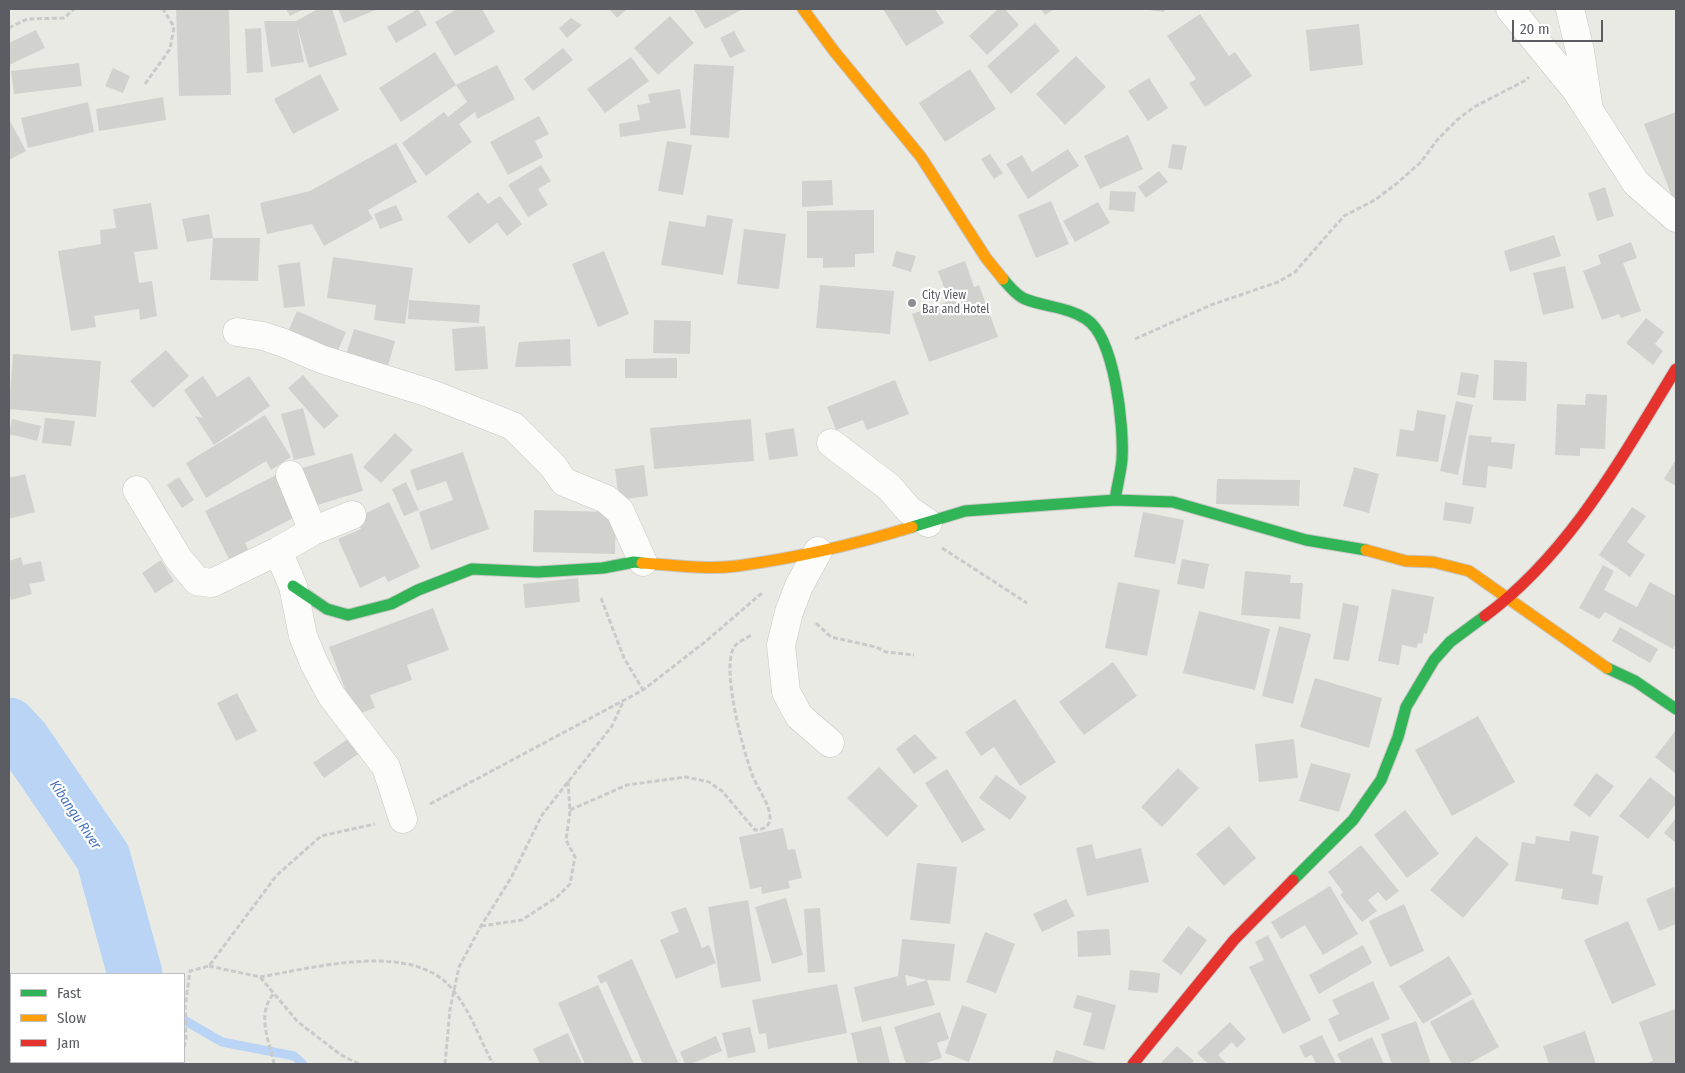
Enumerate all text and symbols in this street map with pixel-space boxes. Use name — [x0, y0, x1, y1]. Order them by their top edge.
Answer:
scale bar — [1515, 10, 1606, 42]
text: 20 m — [1520, 20, 1550, 38]
place label: City View Bar and Hotel — [922, 289, 989, 317]
marker: City View Bar and Hotel — [906, 297, 918, 309]
water label: Kibangu River — [46, 777, 104, 853]
legend — [10, 973, 185, 1063]
text: Fast — [57, 984, 81, 1002]
text: Slow — [57, 1009, 86, 1027]
text: Jam — [57, 1034, 80, 1052]

